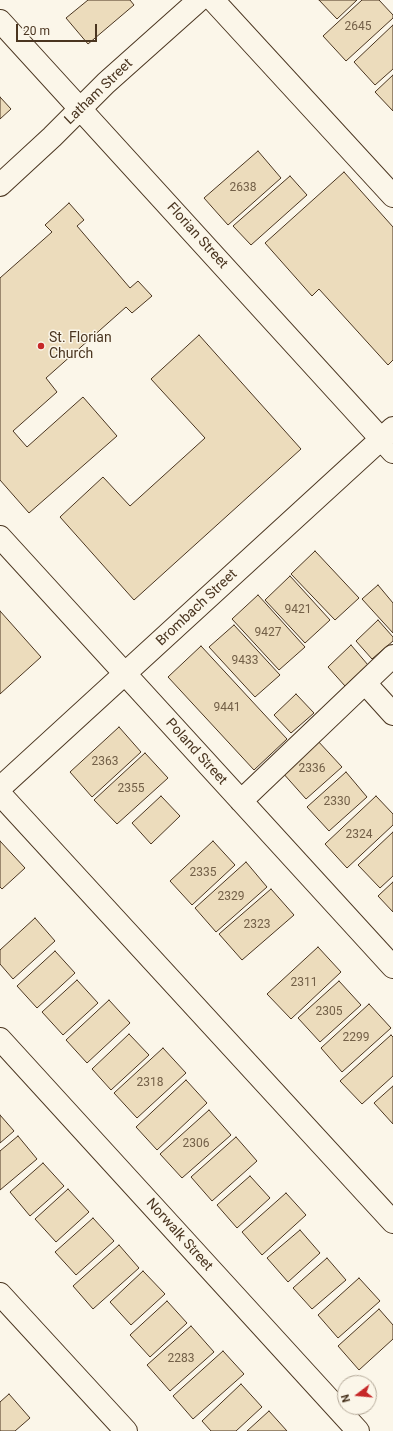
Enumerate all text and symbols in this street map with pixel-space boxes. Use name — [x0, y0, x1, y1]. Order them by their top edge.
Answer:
scale bar — [18, 16, 99, 42]
house number: 2645 — [345, 20, 371, 34]
text: 20 m — [23, 24, 50, 38]
street label: Latham Street — [62, 55, 136, 129]
house number: 2638 — [230, 181, 256, 195]
street label: Florian Street — [163, 200, 231, 272]
place label: St. Florian Church — [49, 330, 112, 362]
marker: St. Florian Church — [36, 341, 46, 351]
street label: Brombach Street — [153, 566, 241, 650]
house number: 9421 — [285, 603, 311, 617]
house number: 9427 — [255, 626, 281, 640]
house number: 9433 — [232, 654, 258, 668]
house number: 9441 — [214, 701, 240, 715]
street label: Poland Street — [162, 715, 230, 789]
house number: 2363 — [92, 755, 118, 769]
house number: 2336 — [299, 762, 325, 776]
house number: 2355 — [118, 782, 144, 796]
house number: 2330 — [324, 795, 350, 809]
house number: 2324 — [346, 828, 372, 842]
house number: 2335 — [190, 866, 216, 880]
house number: 2329 — [218, 890, 244, 904]
house number: 2323 — [244, 918, 270, 932]
house number: 2311 — [291, 976, 317, 990]
house number: 2305 — [316, 1005, 342, 1019]
house number: 2299 — [343, 1031, 369, 1045]
house number: 2318 — [137, 1076, 163, 1090]
house number: 2306 — [183, 1137, 209, 1151]
street label: Norwalk Street — [142, 1195, 216, 1275]
house number: 2283 — [168, 1352, 194, 1366]
north arrow — [337, 1375, 377, 1415]
text: N — [339, 1393, 353, 1404]

